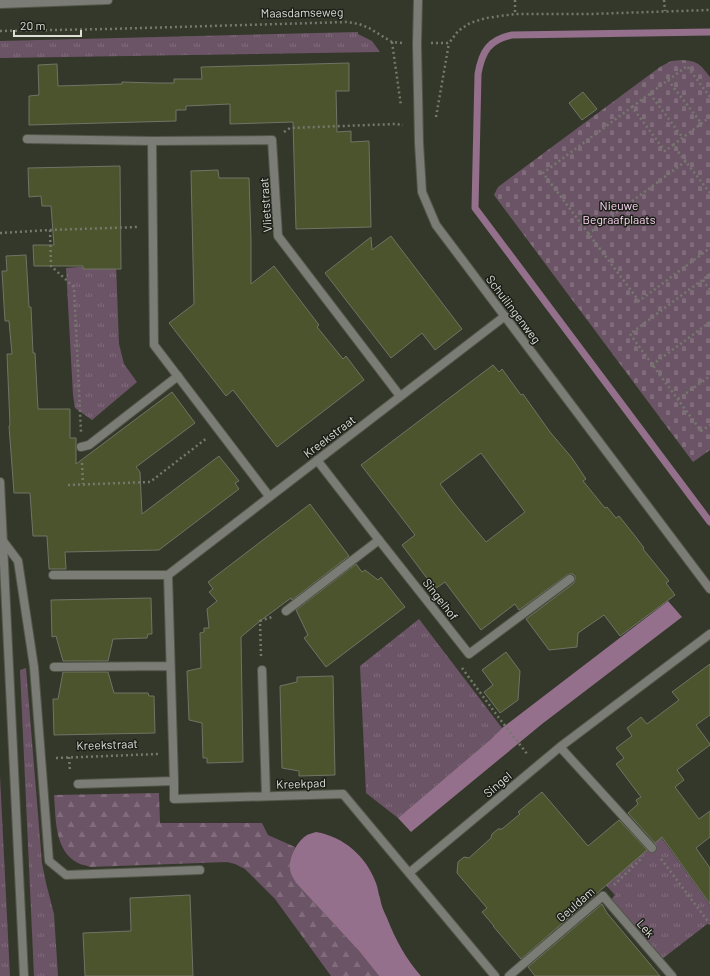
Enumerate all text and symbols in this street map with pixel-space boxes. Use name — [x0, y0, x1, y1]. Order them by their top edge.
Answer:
street label: Maasdamseweg — [261, 4, 343, 20]
scale bar — [14, 12, 81, 38]
text: 20 m — [20, 18, 46, 32]
street label: Vlietstraat — [256, 177, 274, 233]
park label: Nieuwe Begraafplaats — [583, 198, 656, 226]
street label: Schuilingenweg — [484, 272, 544, 346]
street label: Kreekstraat — [300, 412, 358, 460]
street label: Singelhof — [420, 575, 462, 623]
street label: Kreekstraat — [76, 736, 138, 752]
street label: Singel — [480, 768, 514, 800]
street label: Kreekpad — [276, 775, 326, 791]
street label: Geuldam — [553, 884, 597, 924]
street label: Lek — [634, 916, 658, 940]

